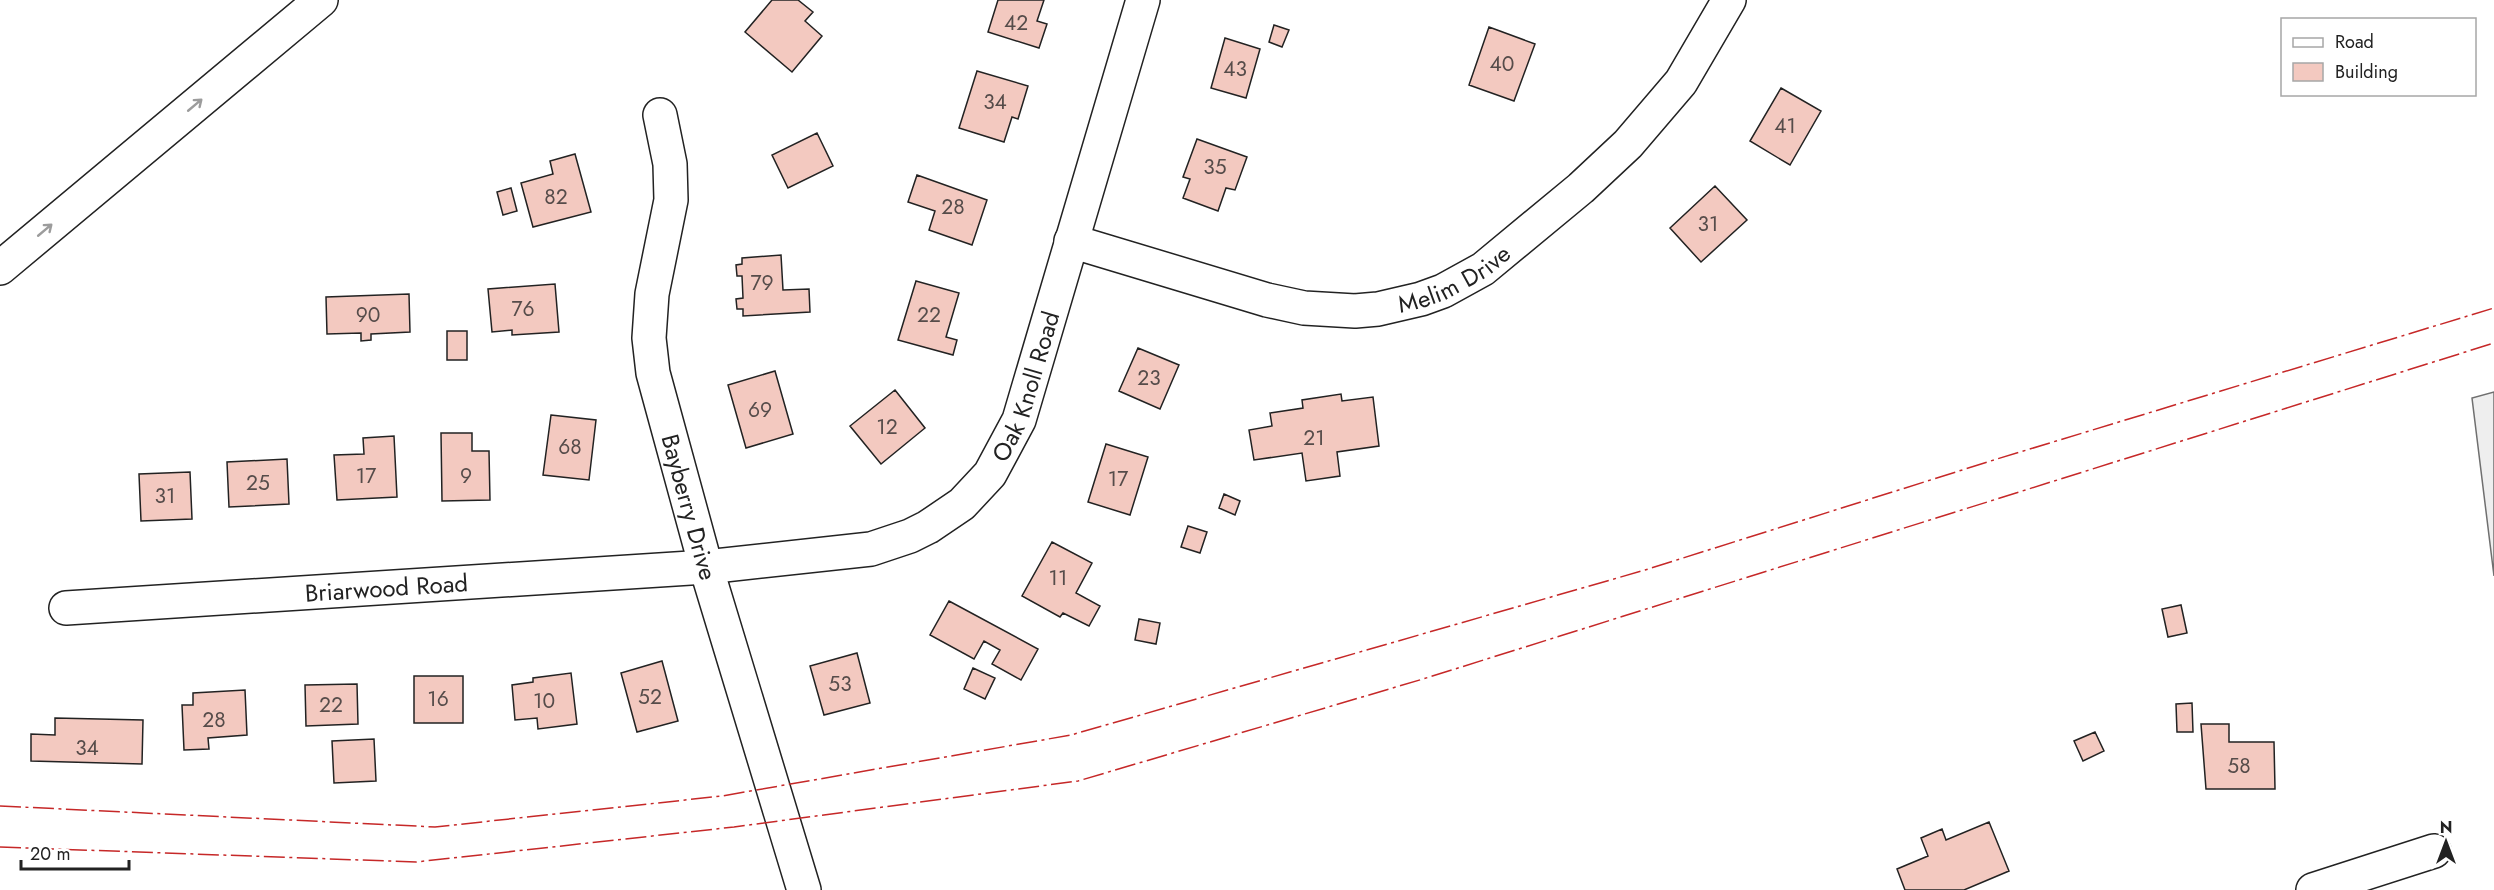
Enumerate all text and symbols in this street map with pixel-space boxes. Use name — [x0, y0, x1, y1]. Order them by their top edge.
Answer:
house number: 42 — [1004, 8, 1028, 38]
legend — [2281, 18, 2476, 96]
text: Road — [2335, 29, 2374, 55]
house number: 40 — [1490, 49, 1514, 79]
house number: 43 — [1223, 54, 1247, 84]
text: Building — [2335, 59, 2398, 85]
house number: 34 — [983, 87, 1007, 117]
one-way arrow — [187, 99, 203, 112]
house number: 41 — [1774, 111, 1796, 141]
house number: 35 — [1203, 152, 1227, 182]
house number: 82 — [544, 182, 568, 212]
house number: 28 — [941, 192, 965, 222]
house number: 31 — [1698, 209, 1718, 239]
one-way arrow — [37, 224, 53, 237]
street label: Melim Drive — [1394, 236, 1518, 321]
house number: 79 — [750, 268, 774, 298]
house number: 76 — [511, 294, 535, 324]
house number: 90 — [356, 300, 380, 330]
house number: 22 — [917, 300, 941, 330]
street label: Oak Knoll Road — [982, 307, 1068, 468]
house number: 23 — [1137, 363, 1161, 393]
house number: 69 — [748, 395, 772, 425]
house number: 12 — [876, 412, 898, 442]
house number: 21 — [1303, 423, 1325, 453]
street label: Bayberry Drive — [653, 430, 726, 584]
house number: 68 — [558, 432, 582, 462]
house number: 17 — [356, 461, 376, 491]
house number: 9 — [460, 461, 472, 491]
house number: 17 — [1108, 464, 1128, 494]
house number: 25 — [246, 468, 270, 498]
house number: 31 — [155, 481, 175, 511]
house number: 11 — [1049, 563, 1067, 593]
street label: Briarwood Road — [304, 565, 469, 610]
house number: 53 — [828, 669, 852, 699]
house number: 52 — [638, 682, 662, 712]
house number: 16 — [427, 684, 449, 714]
house number: 10 — [533, 686, 555, 716]
house number: 22 — [319, 690, 343, 720]
house number: 28 — [202, 705, 226, 735]
house number: 34 — [75, 733, 99, 763]
house number: 58 — [2227, 751, 2251, 781]
north arrow — [2416, 812, 2476, 872]
text: N — [2440, 816, 2452, 839]
scale bar — [21, 833, 129, 871]
text: 20 m — [30, 841, 70, 867]

